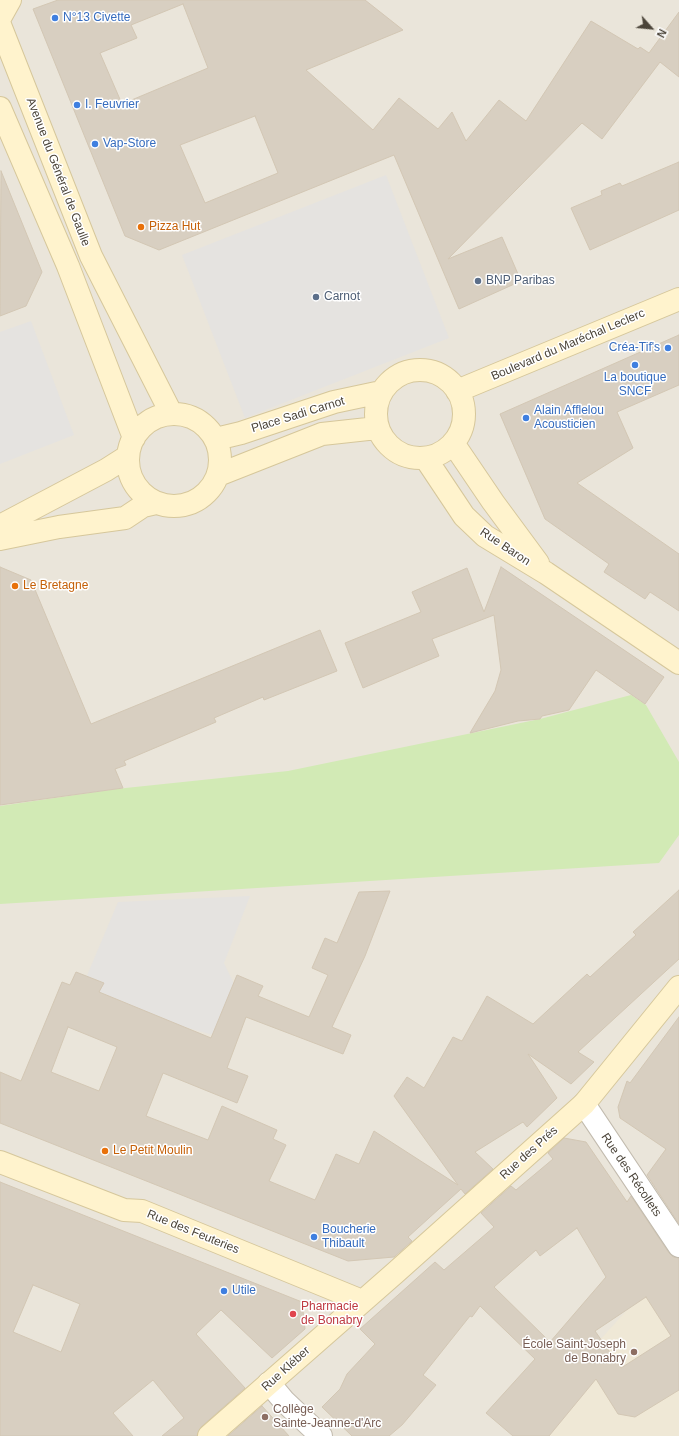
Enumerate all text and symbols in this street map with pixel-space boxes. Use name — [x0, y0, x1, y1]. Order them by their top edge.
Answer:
north arrow — [631, 8, 671, 48]
place label: N°13 Civette — [63, 11, 130, 25]
marker: N°13 Civette — [50, 13, 60, 23]
text: N — [655, 27, 669, 40]
street label: Avenue du Général de Gaulle — [23, 96, 93, 248]
place label: I. Feuvrier — [85, 98, 139, 112]
marker: I. Feuvrier — [72, 100, 82, 110]
place label: Vap-Store — [103, 137, 156, 151]
marker: Vap-Store — [90, 139, 100, 149]
place label: Pizza Hut — [149, 220, 200, 234]
marker: Pizza Hut — [136, 222, 146, 232]
place label: BNP Paribas — [486, 274, 555, 288]
marker: BNP Paribas — [473, 276, 483, 286]
place label: Carnot — [324, 290, 360, 304]
marker: Carnot — [311, 292, 321, 302]
street label: Boulevard du Maréchal Leclerc — [489, 306, 647, 384]
place label: Créa-Tif's — [609, 341, 660, 355]
marker: Créa-Tif's — [663, 343, 673, 353]
marker: La boutique SNCF — [630, 360, 640, 370]
place label: La boutique SNCF — [604, 371, 666, 399]
street label: Place Sadi Carnot — [250, 394, 346, 436]
place label: Alain Afflelou Acousticien — [534, 404, 604, 432]
marker: Alain Afflelou Acousticien — [521, 413, 531, 423]
street label: Rue Baron — [477, 525, 533, 569]
place label: Le Bretagne — [23, 579, 88, 593]
marker: Le Bretagne — [10, 581, 20, 591]
street label: Rue des Prés — [497, 1123, 561, 1183]
street label: Rue des Récollets — [598, 1131, 664, 1219]
place label: Le Petit Moulin — [113, 1144, 192, 1158]
marker: Le Petit Moulin — [100, 1146, 110, 1156]
street label: Rue des Feuteries — [145, 1207, 241, 1257]
place label: Boucherie Thibault — [322, 1223, 376, 1251]
marker: Boucherie Thibault — [309, 1232, 319, 1242]
place label: Utile — [232, 1284, 256, 1298]
marker: Utile — [219, 1286, 229, 1296]
place label: Pharmacie de Bonabry — [301, 1300, 362, 1328]
marker: Pharmacie de Bonabry — [288, 1309, 298, 1319]
place label: École Saint-Joseph de Bonabry — [523, 1338, 626, 1366]
street label: Rue Kléber — [259, 1344, 313, 1394]
marker: École Saint-Joseph de Bonabry — [629, 1347, 639, 1357]
place label: Collège Sainte-Jeanne-d'Arc — [273, 1403, 381, 1431]
marker: Collège Sainte-Jeanne-d'Arc — [260, 1412, 270, 1422]

